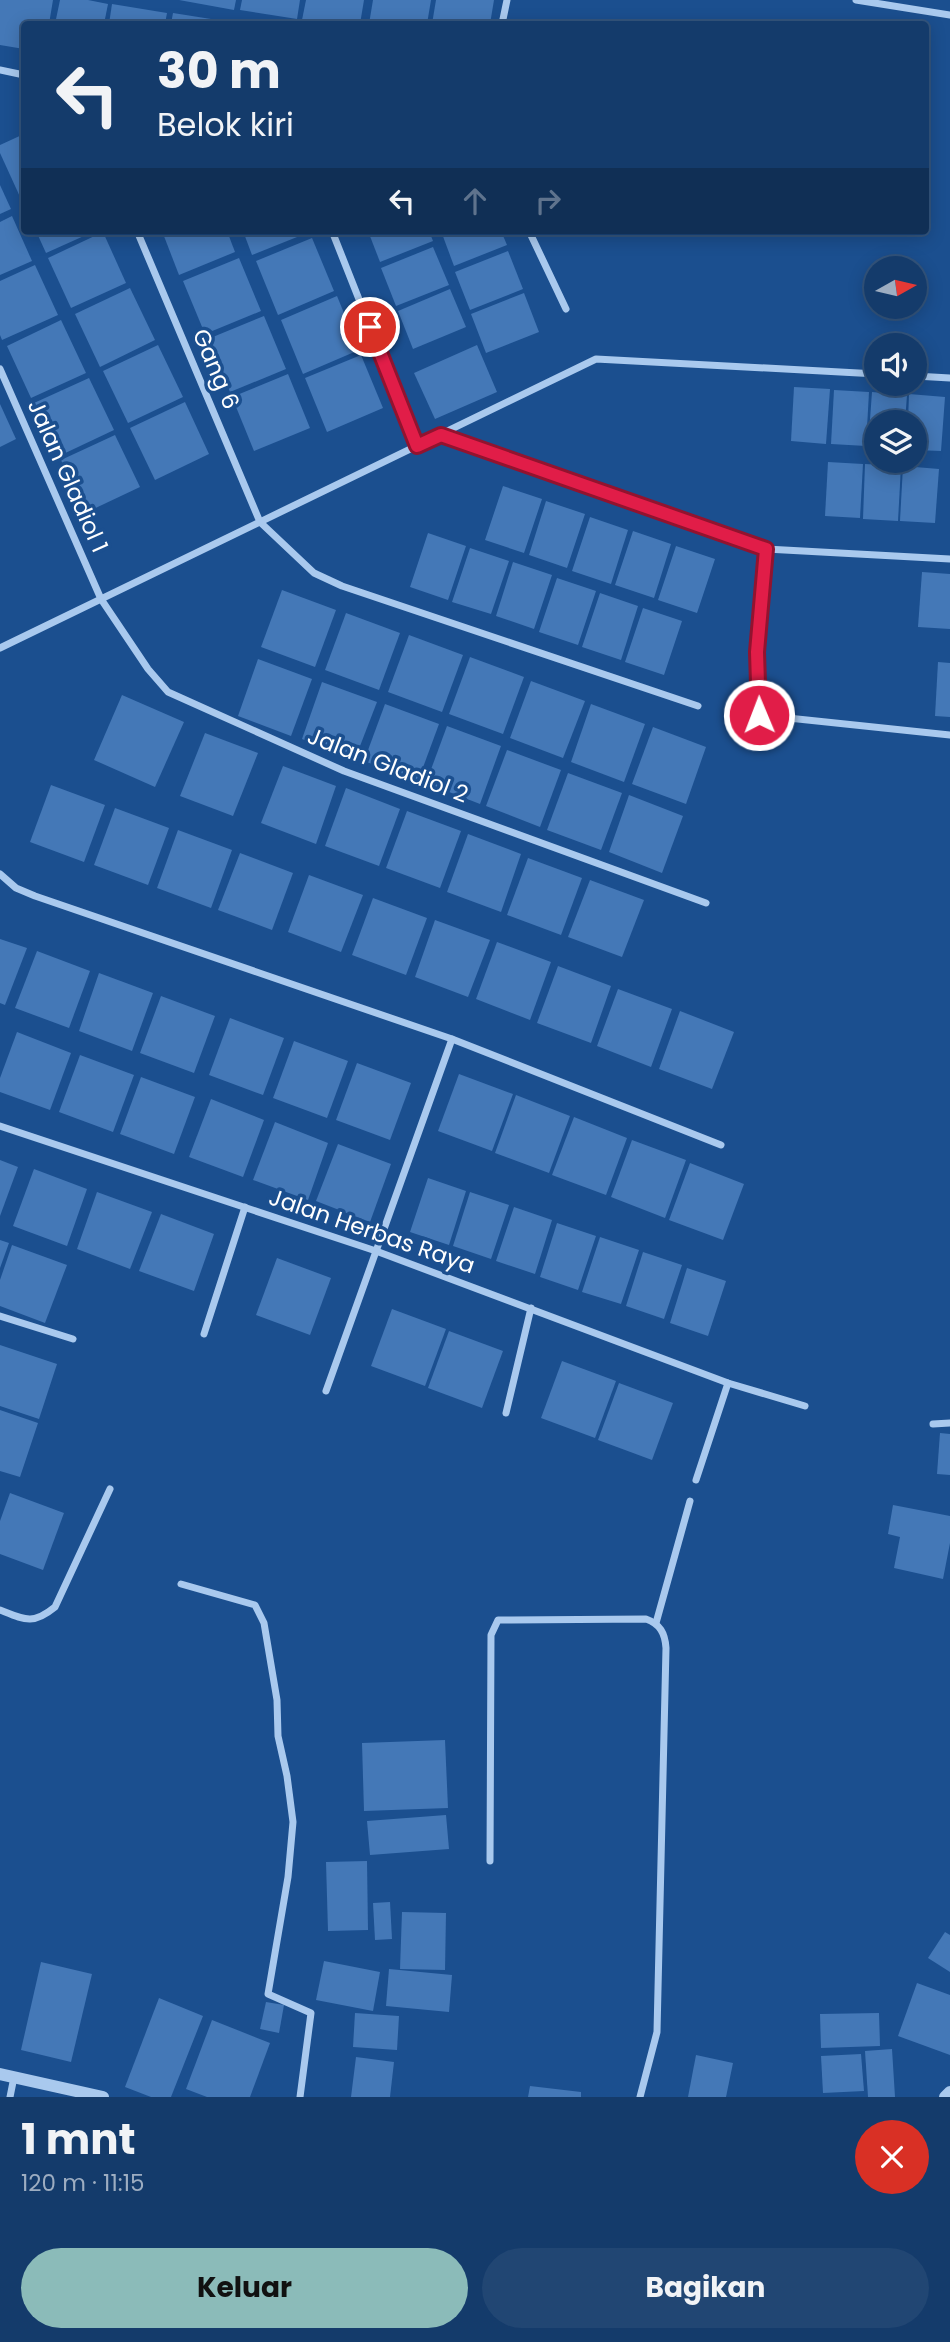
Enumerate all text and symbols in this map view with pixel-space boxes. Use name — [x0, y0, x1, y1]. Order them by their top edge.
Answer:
text: 30 m — [157, 37, 281, 105]
icon: left — [42, 49, 133, 140]
text: Belok kiri — [157, 102, 294, 147]
icon: left — [383, 182, 421, 220]
icon: ahead — [456, 182, 494, 220]
icon: right — [529, 182, 567, 220]
north arrow — [864, 256, 928, 318]
map controls — [864, 256, 927, 473]
pin — [340, 297, 400, 357]
icon: arrive — [351, 308, 389, 346]
street label: Gang 6 — [185, 324, 247, 414]
button: sound — [864, 333, 927, 396]
street label: Jalan Gladiol 1 — [20, 395, 116, 557]
button: layers — [864, 410, 927, 473]
position arrow — [722, 678, 796, 752]
street label: Jalan Gladiol 2 — [303, 720, 473, 810]
street label: Jalan Herbas Raya — [265, 1181, 479, 1281]
text: 1 mnt — [21, 2110, 136, 2169]
button: close — [855, 2120, 929, 2194]
text: 120 m · 11:15 — [21, 2167, 144, 2199]
button: Keluar — [21, 2248, 468, 2328]
button: Bagikan — [482, 2248, 929, 2328]

